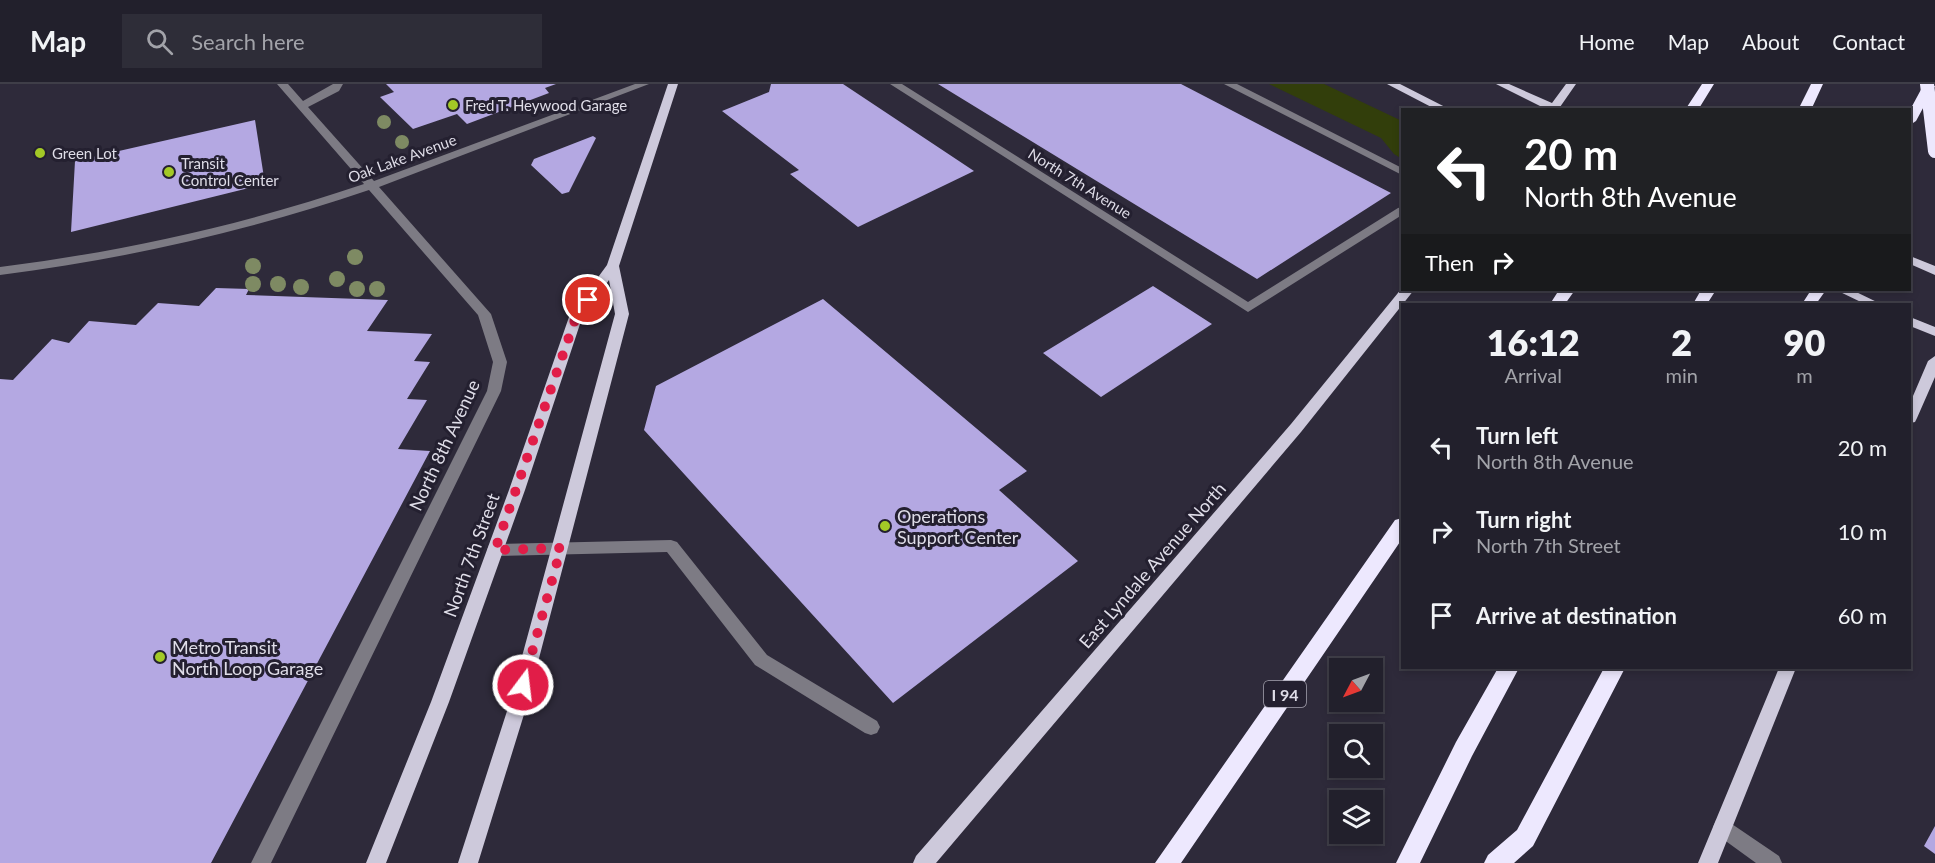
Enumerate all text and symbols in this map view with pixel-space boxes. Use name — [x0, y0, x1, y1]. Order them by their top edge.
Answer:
search box — [122, 14, 542, 68]
text: Map — [30, 24, 86, 58]
icon: search — [143, 25, 176, 58]
text: Search here — [191, 28, 305, 55]
text: Home — [1579, 29, 1635, 54]
text: Map — [1668, 29, 1709, 54]
text: About — [1742, 29, 1799, 54]
text: Contact — [1832, 29, 1905, 54]
place label: Fred T. Heywood Garage — [465, 96, 627, 114]
marker: Fred T. Heywood Garage — [446, 98, 460, 112]
text: 20 m — [1524, 129, 1618, 179]
street label: Oak Lake Avenue — [345, 130, 459, 186]
icon: left — [1425, 132, 1503, 210]
place label: Green Lot — [52, 144, 118, 162]
street label: North 7th Avenue — [1025, 144, 1135, 222]
marker: Green Lot — [33, 146, 47, 160]
place label: Transit Control Center — [181, 154, 279, 189]
marker: Transit Control Center — [162, 165, 176, 179]
text: North 8th Avenue — [1524, 180, 1737, 213]
icon: right — [1486, 246, 1519, 279]
text: Then — [1425, 249, 1474, 276]
pin — [562, 274, 613, 325]
icon: arrive — [571, 283, 604, 316]
text: 16:12 — [1487, 320, 1580, 364]
text: 2 — [1671, 320, 1692, 364]
text: 90 — [1784, 320, 1825, 364]
text: Arrival — [1504, 363, 1562, 387]
text: min — [1665, 363, 1698, 387]
text: m — [1796, 363, 1813, 387]
street label: North 8th Avenue — [404, 376, 484, 514]
text: Turn left — [1476, 422, 1558, 449]
icon: left — [1425, 431, 1458, 464]
text: 20 m — [1838, 434, 1887, 461]
text: North 8th Avenue — [1476, 449, 1634, 473]
street label: East Lyndale Avenue North — [1074, 478, 1230, 652]
street label: North 7th Street — [438, 490, 504, 620]
place label: Operations Support Center — [897, 505, 1019, 548]
text: Turn right — [1476, 506, 1571, 533]
icon: right — [1425, 515, 1458, 548]
text: 10 m — [1838, 518, 1887, 545]
marker: Operations Support Center — [878, 519, 892, 533]
text: North 7th Street — [1476, 533, 1621, 557]
icon: arrive — [1425, 599, 1458, 632]
text: Arrive at destination — [1476, 602, 1677, 629]
text: 60 m — [1838, 602, 1887, 629]
place label: Metro Transit North Loop Garage — [172, 636, 323, 679]
marker: Metro Transit North Loop Garage — [153, 650, 167, 664]
position arrow — [491, 653, 555, 717]
north arrow — [1329, 658, 1383, 712]
map controls — [1329, 658, 1383, 844]
road number: I 94 — [1264, 681, 1306, 707]
button: search — [1329, 724, 1383, 778]
button: layers — [1329, 790, 1383, 844]

